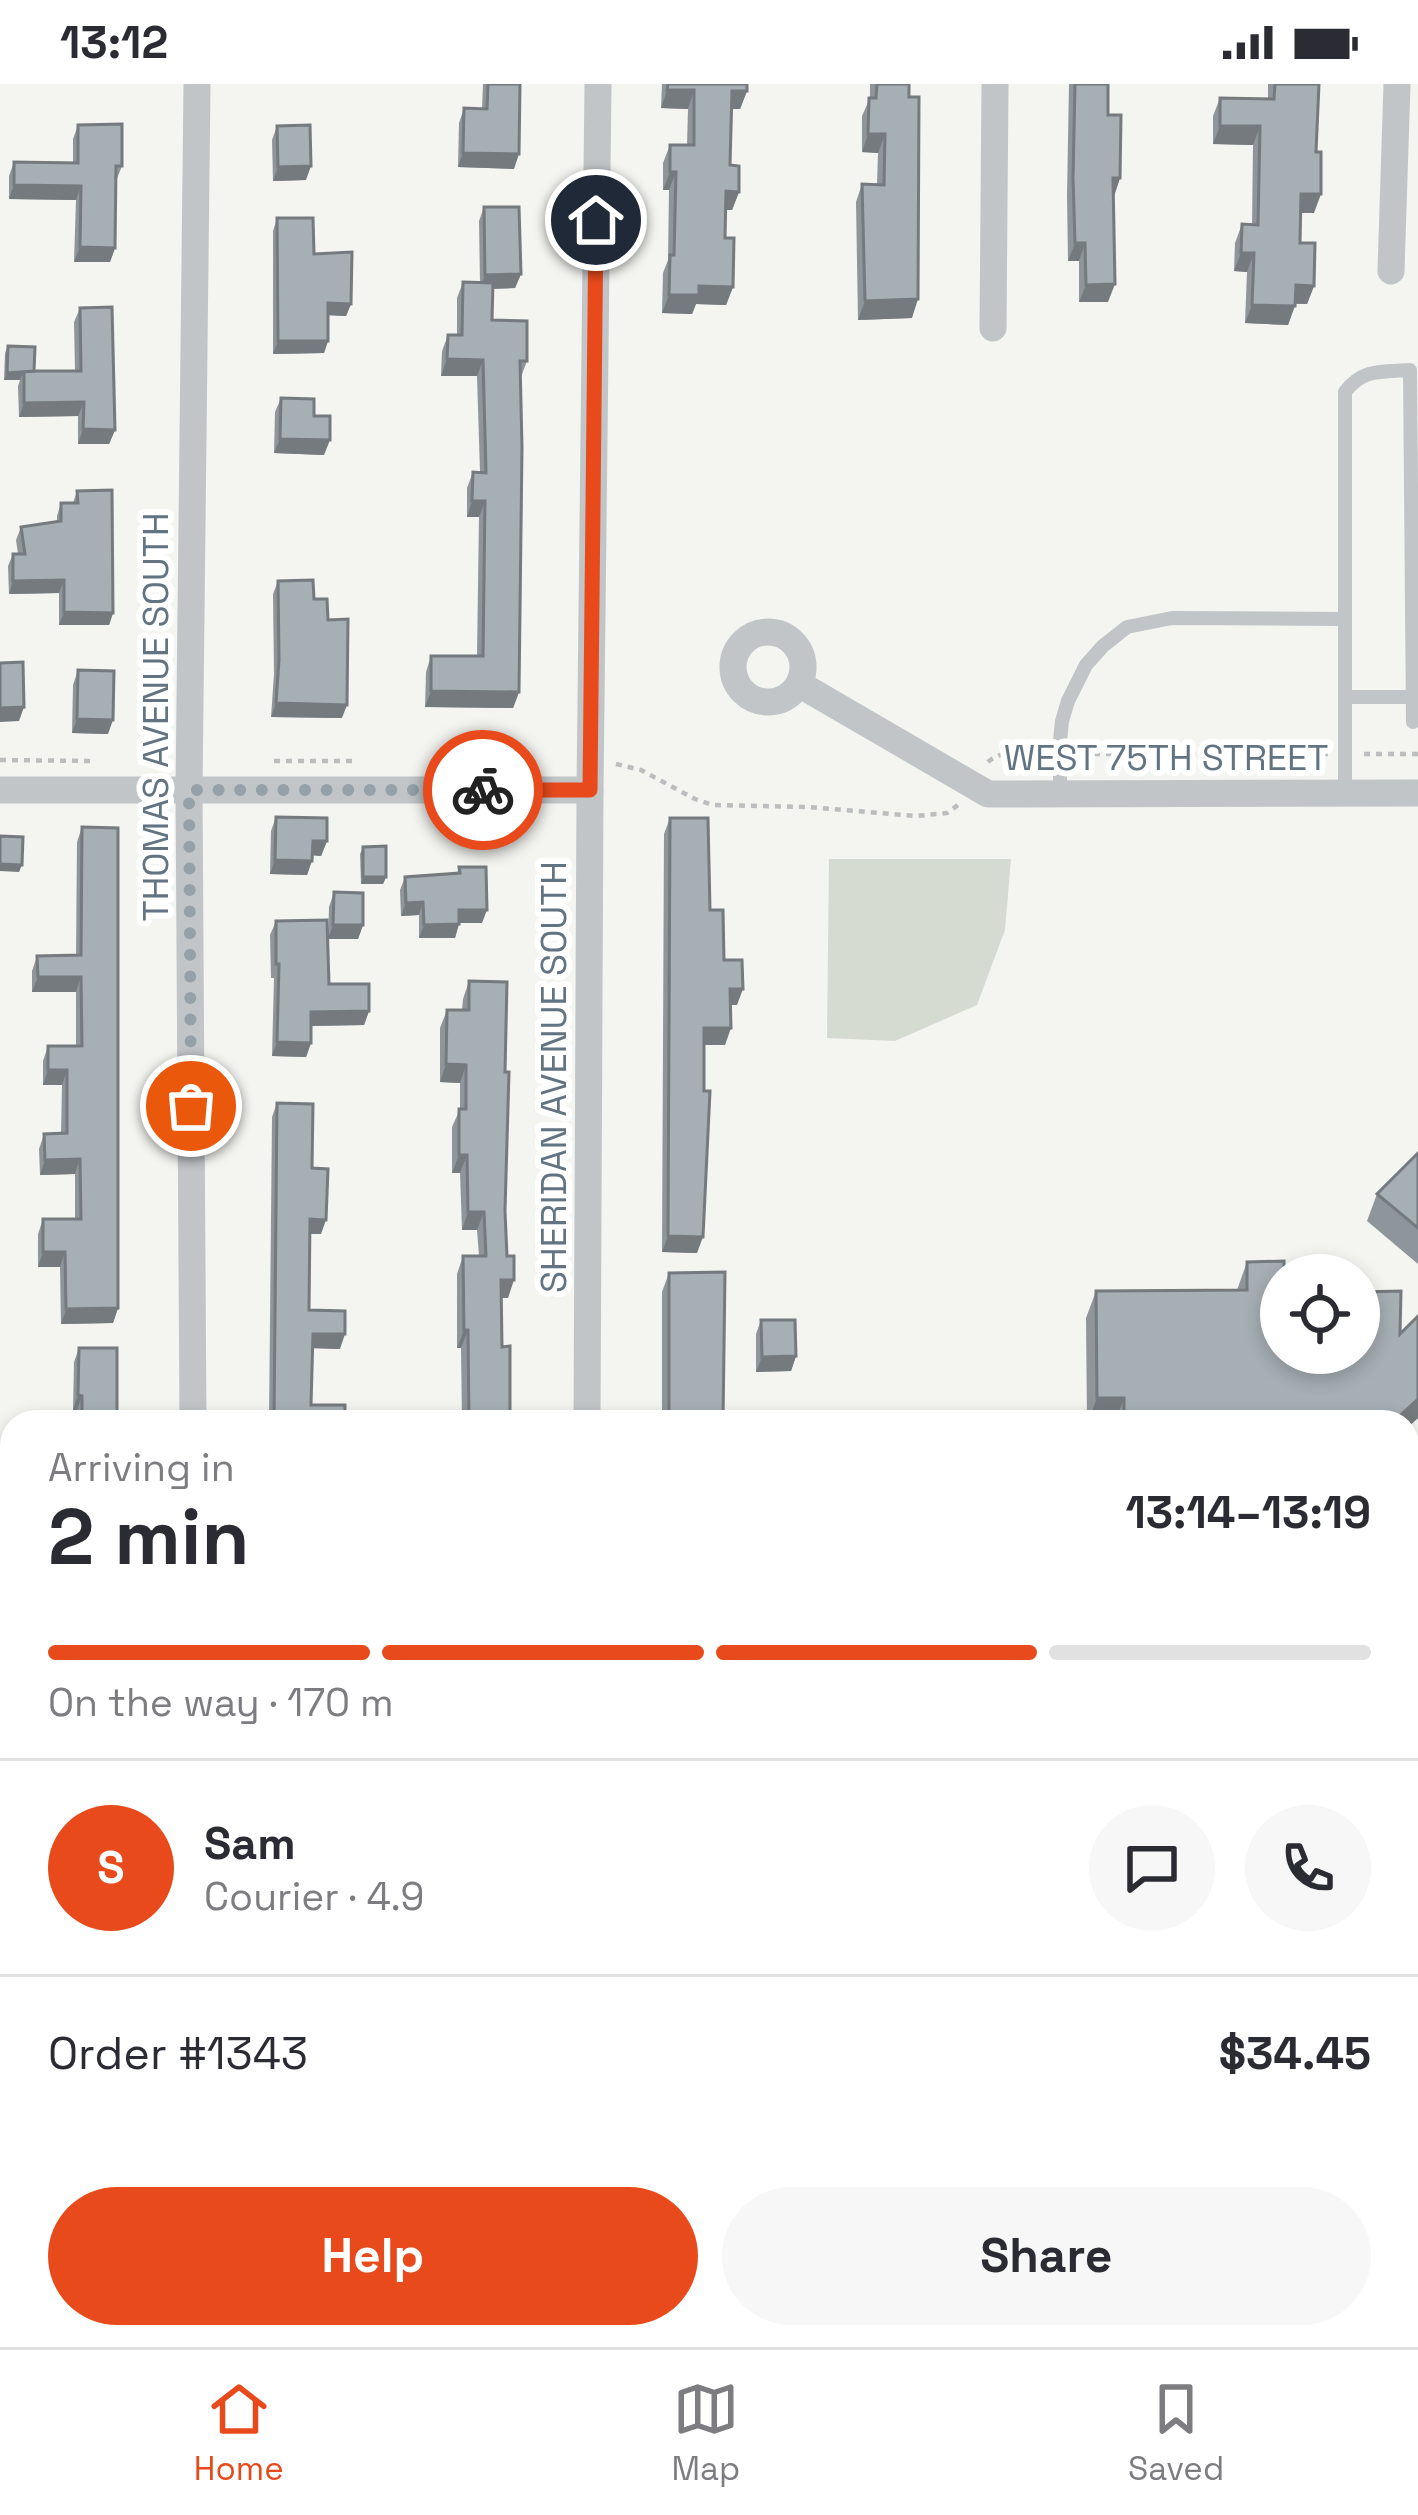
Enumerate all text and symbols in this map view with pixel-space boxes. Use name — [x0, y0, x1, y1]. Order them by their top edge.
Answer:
text: 13:12 — [60, 14, 168, 71]
pin — [545, 169, 647, 271]
icon: home — [563, 187, 629, 253]
street label: THOMAS AVENUE SOUTH — [133, 512, 179, 922]
courier — [423, 730, 543, 850]
street label: WEST 75TH STREET — [1004, 735, 1328, 781]
icon: bike — [450, 757, 516, 823]
street label: SHERIDAN AVENUE SOUTH — [531, 861, 577, 1293]
pin — [140, 1055, 242, 1157]
icon: bag — [158, 1073, 224, 1139]
map controls — [1260, 1254, 1380, 1374]
button: locate — [1260, 1254, 1380, 1374]
text: Arriving in — [48, 1443, 235, 1492]
text: 13:14–13:19 — [1125, 1484, 1371, 1541]
text: 2 min — [48, 1487, 250, 1587]
text: On the way · 170 m — [48, 1678, 394, 1727]
button: chat — [1089, 1805, 1215, 1931]
button: phone — [1245, 1805, 1371, 1931]
text: Sam — [204, 1815, 296, 1872]
text: S — [97, 1839, 125, 1896]
text: Courier · 4.9 — [204, 1872, 424, 1921]
text: Order #1343 — [48, 2025, 308, 2082]
text: $34.45 — [1219, 2025, 1371, 2082]
button: Help — [48, 2187, 698, 2325]
button: Share — [722, 2187, 1371, 2325]
tab: Home — [194, 2376, 284, 2490]
tab: Map — [671, 2376, 740, 2490]
tab: Saved — [1128, 2376, 1224, 2490]

